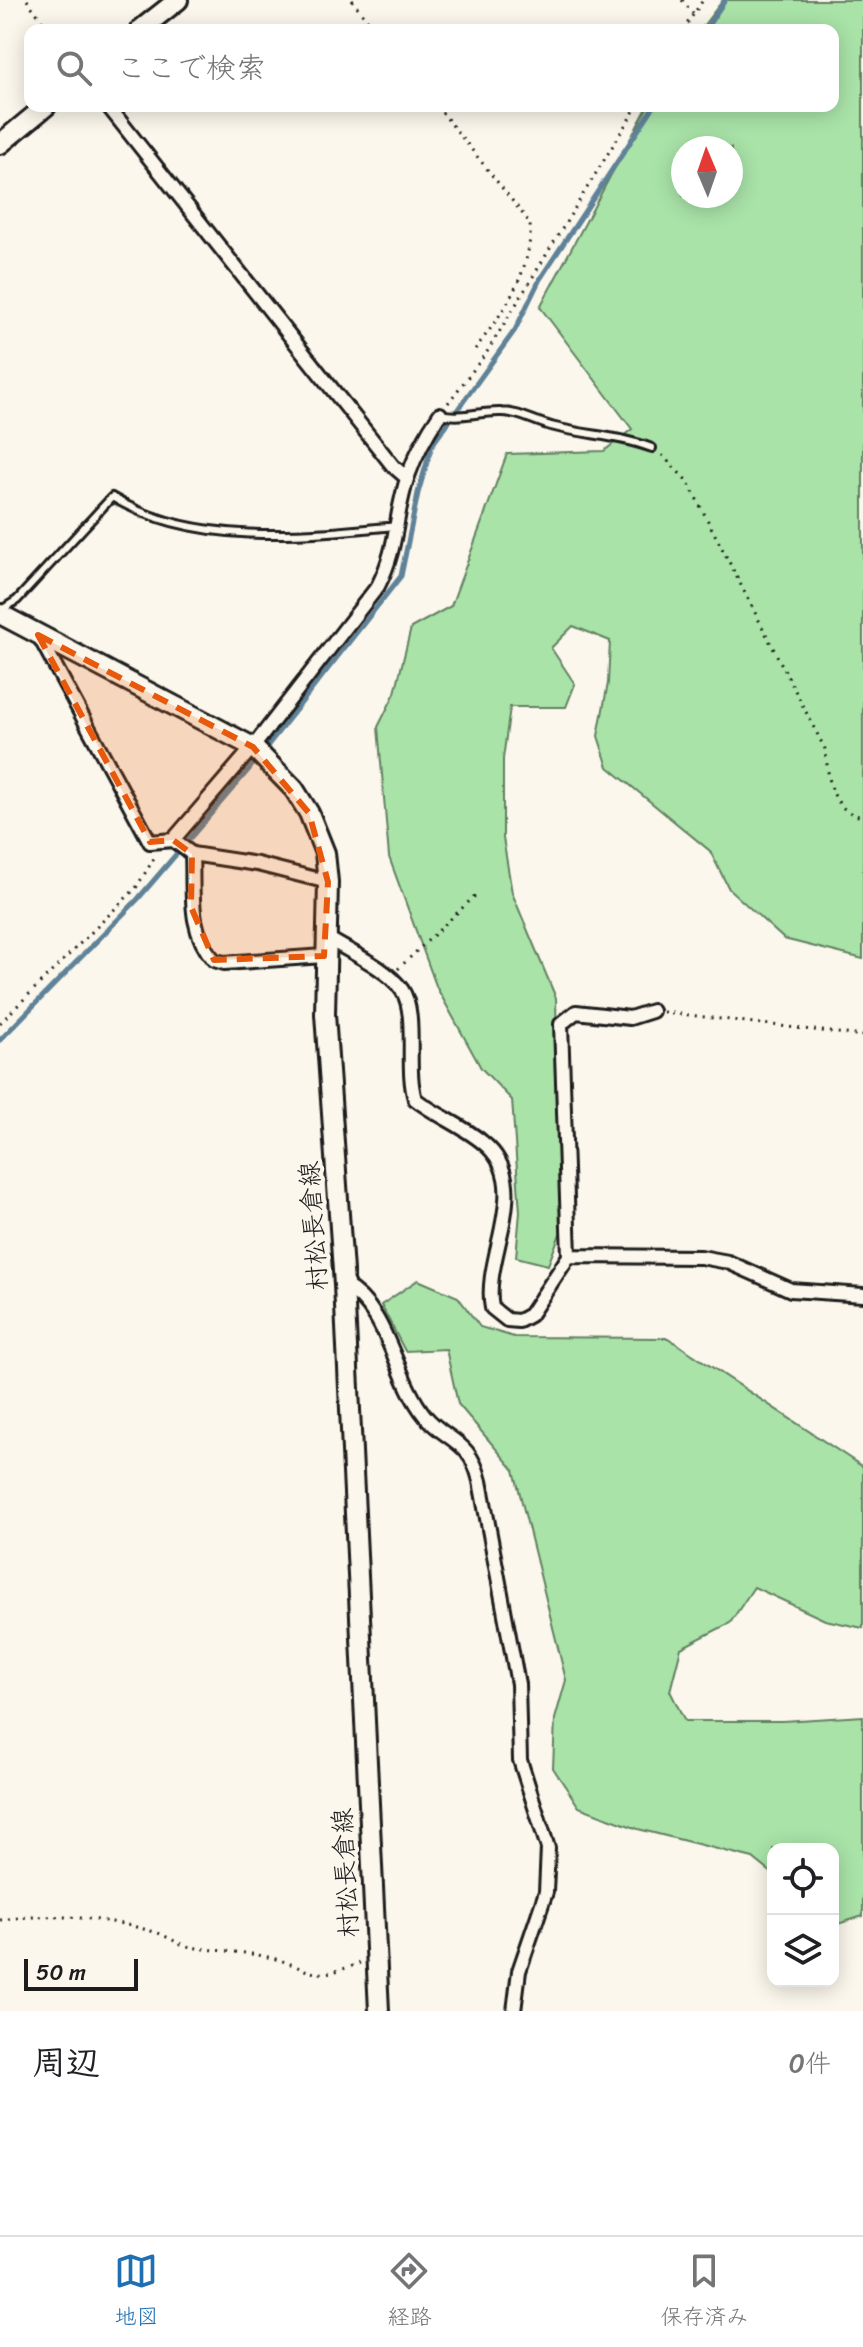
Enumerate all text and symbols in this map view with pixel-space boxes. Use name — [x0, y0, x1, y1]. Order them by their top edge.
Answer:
search box — [24, 24, 839, 112]
text: ここで検索 — [116, 41, 266, 95]
icon: search — [52, 46, 96, 90]
north arrow — [671, 136, 743, 208]
street label: 村松長倉線 — [286, 1160, 340, 1292]
street label: 村松長倉線 — [319, 1807, 371, 1939]
map controls — [767, 1843, 839, 1987]
button: locate — [767, 1843, 839, 1915]
button: layers — [767, 1915, 839, 1987]
text: 50 m — [36, 1953, 86, 1992]
scale bar — [24, 1955, 138, 1991]
text: 周辺 — [32, 2033, 100, 2093]
text: 0件 — [789, 2040, 831, 2086]
tab: 地図 — [114, 2249, 159, 2336]
tab: 経路 — [387, 2249, 432, 2336]
tab: 保存済み — [660, 2249, 749, 2336]

